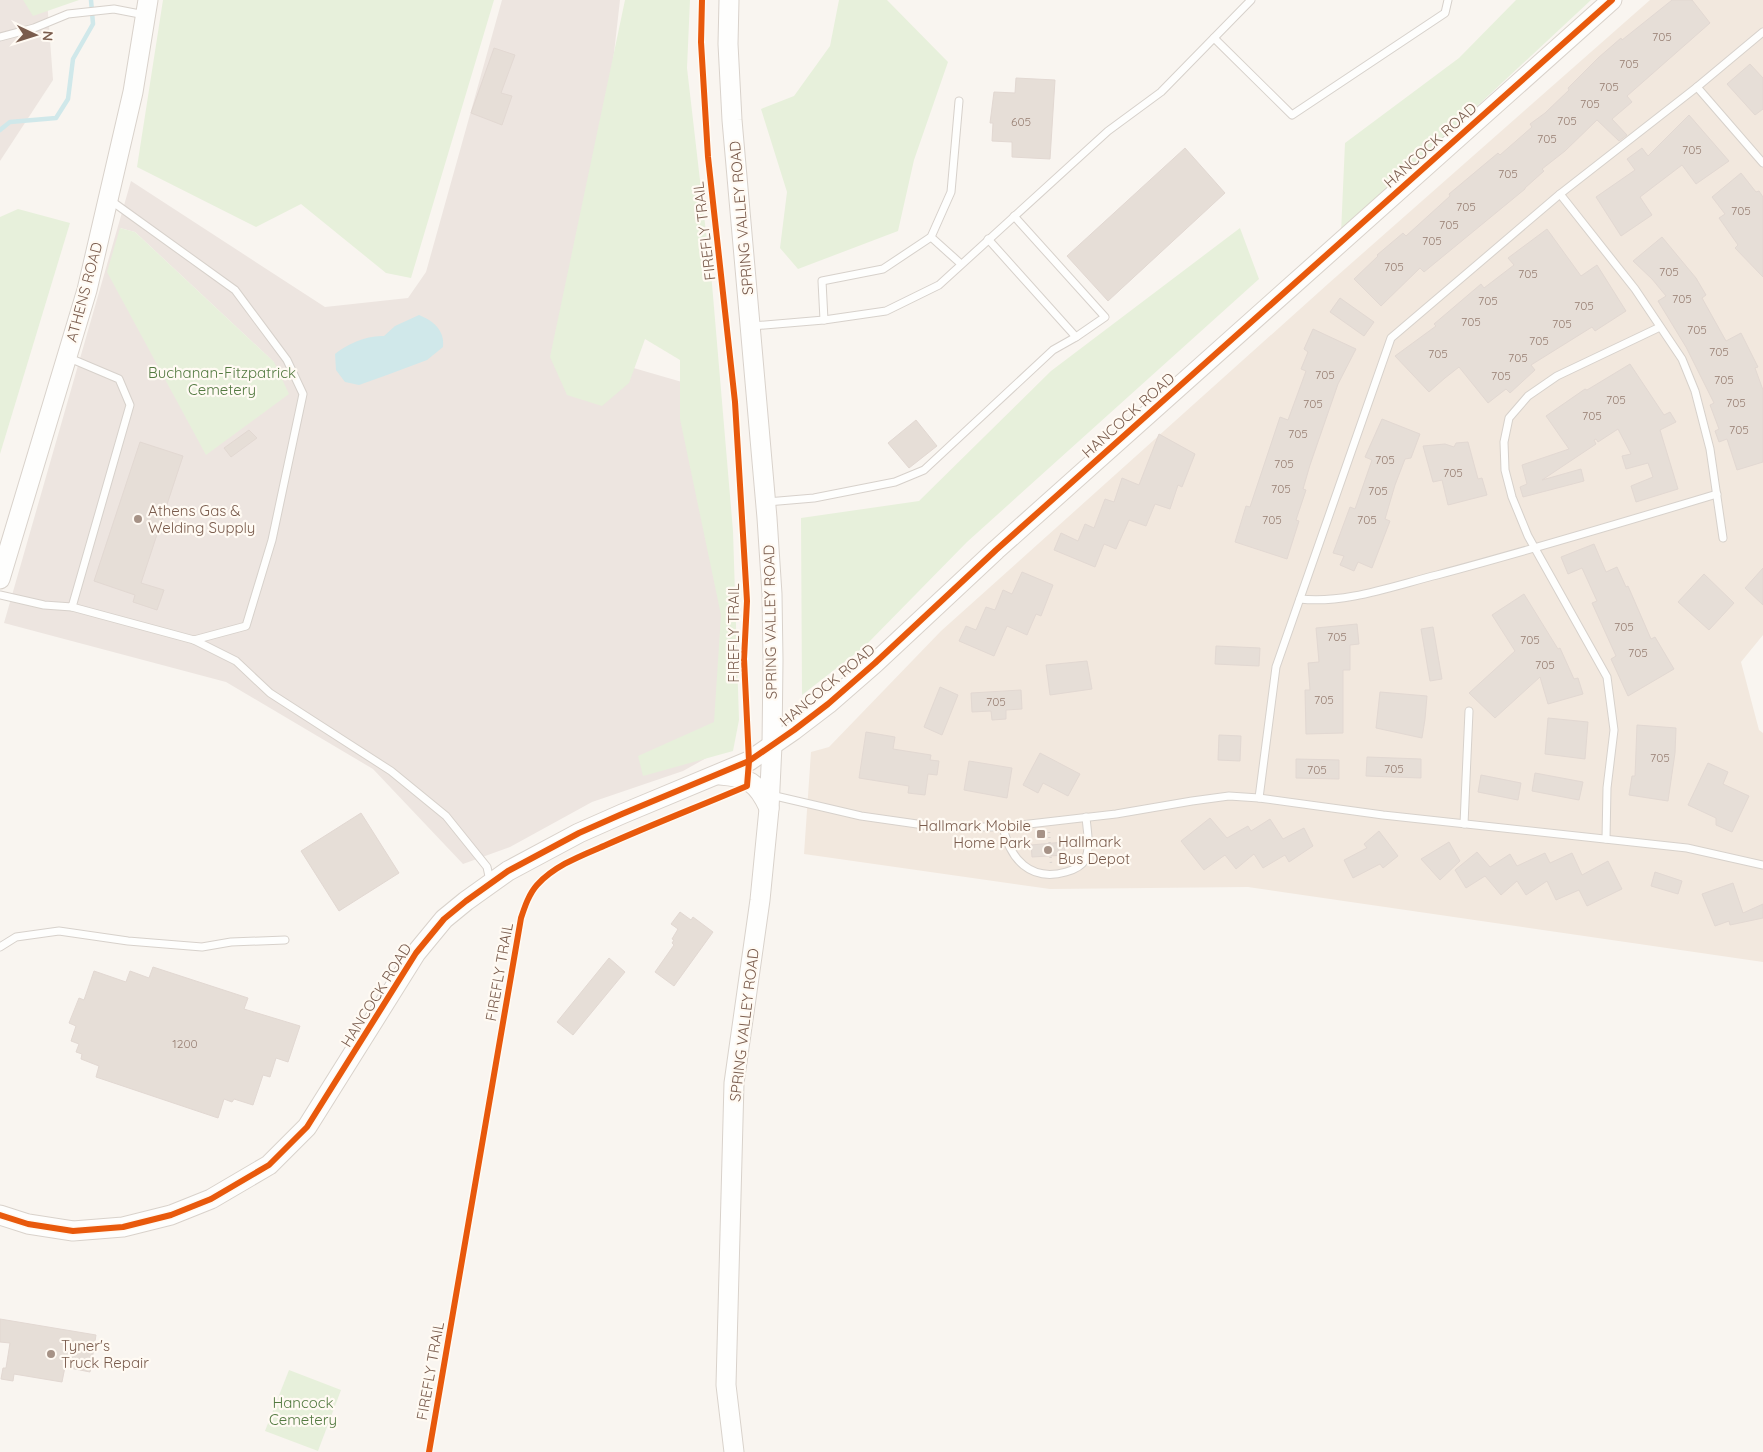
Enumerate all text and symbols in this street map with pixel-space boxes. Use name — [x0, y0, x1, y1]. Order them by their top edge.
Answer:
north arrow — [10, 10, 60, 60]
house number: 705 — [1652, 29, 1672, 44]
text: N — [39, 30, 57, 42]
house number: 705 — [1619, 56, 1639, 71]
house number: 705 — [1599, 79, 1619, 94]
house number: 705 — [1580, 96, 1600, 111]
street label: HANCOCK ROAD — [1380, 98, 1481, 192]
house number: 705 — [1557, 113, 1577, 128]
house number: 605 — [1011, 114, 1031, 129]
house number: 705 — [1537, 131, 1557, 146]
street label: SPRING VALLEY ROAD — [725, 140, 757, 296]
house number: 705 — [1682, 142, 1702, 157]
house number: 705 — [1498, 166, 1518, 181]
street label: FIREFLY TRAIL — [689, 180, 719, 281]
house number: 705 — [1456, 199, 1476, 214]
house number: 705 — [1731, 203, 1751, 218]
house number: 705 — [1439, 217, 1459, 232]
house number: 705 — [1422, 233, 1442, 248]
street label: ATHENS ROAD — [62, 240, 107, 344]
house number: 705 — [1384, 259, 1404, 274]
house number: 705 — [1659, 264, 1679, 279]
house number: 705 — [1518, 266, 1538, 281]
house number: 705 — [1672, 291, 1692, 306]
house number: 705 — [1478, 293, 1498, 308]
house number: 705 — [1574, 298, 1594, 313]
house number: 705 — [1461, 314, 1481, 329]
house number: 705 — [1552, 316, 1572, 331]
house number: 705 — [1687, 322, 1707, 337]
house number: 705 — [1529, 333, 1549, 348]
house number: 705 — [1709, 344, 1729, 359]
house number: 705 — [1428, 346, 1448, 361]
house number: 705 — [1508, 350, 1528, 365]
park label: Buchanan-Fitzpatrick Cemetery — [148, 363, 296, 399]
house number: 705 — [1315, 367, 1335, 382]
street label: HANCOCK ROAD — [1078, 368, 1179, 462]
house number: 705 — [1491, 368, 1511, 383]
house number: 705 — [1714, 372, 1734, 387]
house number: 705 — [1606, 392, 1626, 407]
house number: 705 — [1726, 395, 1746, 410]
house number: 705 — [1303, 396, 1323, 411]
house number: 705 — [1582, 408, 1602, 423]
house number: 705 — [1729, 422, 1749, 437]
house number: 705 — [1288, 426, 1308, 441]
house number: 705 — [1375, 452, 1395, 467]
house number: 705 — [1274, 456, 1294, 471]
house number: 705 — [1443, 465, 1463, 480]
house number: 705 — [1271, 481, 1291, 496]
house number: 705 — [1368, 483, 1388, 498]
place label: Athens Gas & Welding Supply — [148, 501, 255, 537]
house number: 705 — [1262, 512, 1282, 527]
house number: 705 — [1357, 512, 1377, 527]
marker: Athens Gas & Welding Supply — [132, 513, 144, 525]
street label: SPRING VALLEY ROAD — [759, 544, 781, 699]
street label: FIREFLY TRAIL — [724, 583, 743, 683]
house number: 705 — [1614, 619, 1634, 634]
house number: 705 — [1327, 629, 1347, 644]
house number: 705 — [1520, 632, 1540, 647]
street label: HANCOCK ROAD — [775, 639, 879, 730]
house number: 705 — [1628, 645, 1648, 660]
house number: 705 — [1535, 657, 1555, 672]
house number: 705 — [1314, 692, 1334, 707]
house number: 705 — [986, 694, 1006, 709]
house number: 705 — [1650, 750, 1670, 765]
house number: 705 — [1384, 761, 1404, 776]
house number: 705 — [1307, 762, 1327, 777]
place label: Hallmark Mobile Home Park — [918, 816, 1031, 852]
marker: Hallmark Mobile Home Park — [1035, 828, 1047, 840]
place label: Hallmark Bus Depot — [1058, 832, 1130, 868]
marker: Hallmark Bus Depot — [1042, 844, 1054, 856]
street label: FIREFLY TRAIL — [481, 921, 517, 1023]
street label: HANCOCK ROAD — [337, 940, 416, 1050]
street label: SPRING VALLEY ROAD — [725, 947, 763, 1103]
house number: 1200 — [172, 1036, 198, 1051]
street label: FIREFLY TRAIL — [412, 1320, 448, 1422]
place label: Tyner's Truck Repair — [61, 1336, 149, 1372]
marker: Tyner's Truck Repair — [45, 1348, 57, 1360]
park label: Hancock Cemetery — [269, 1393, 337, 1429]

